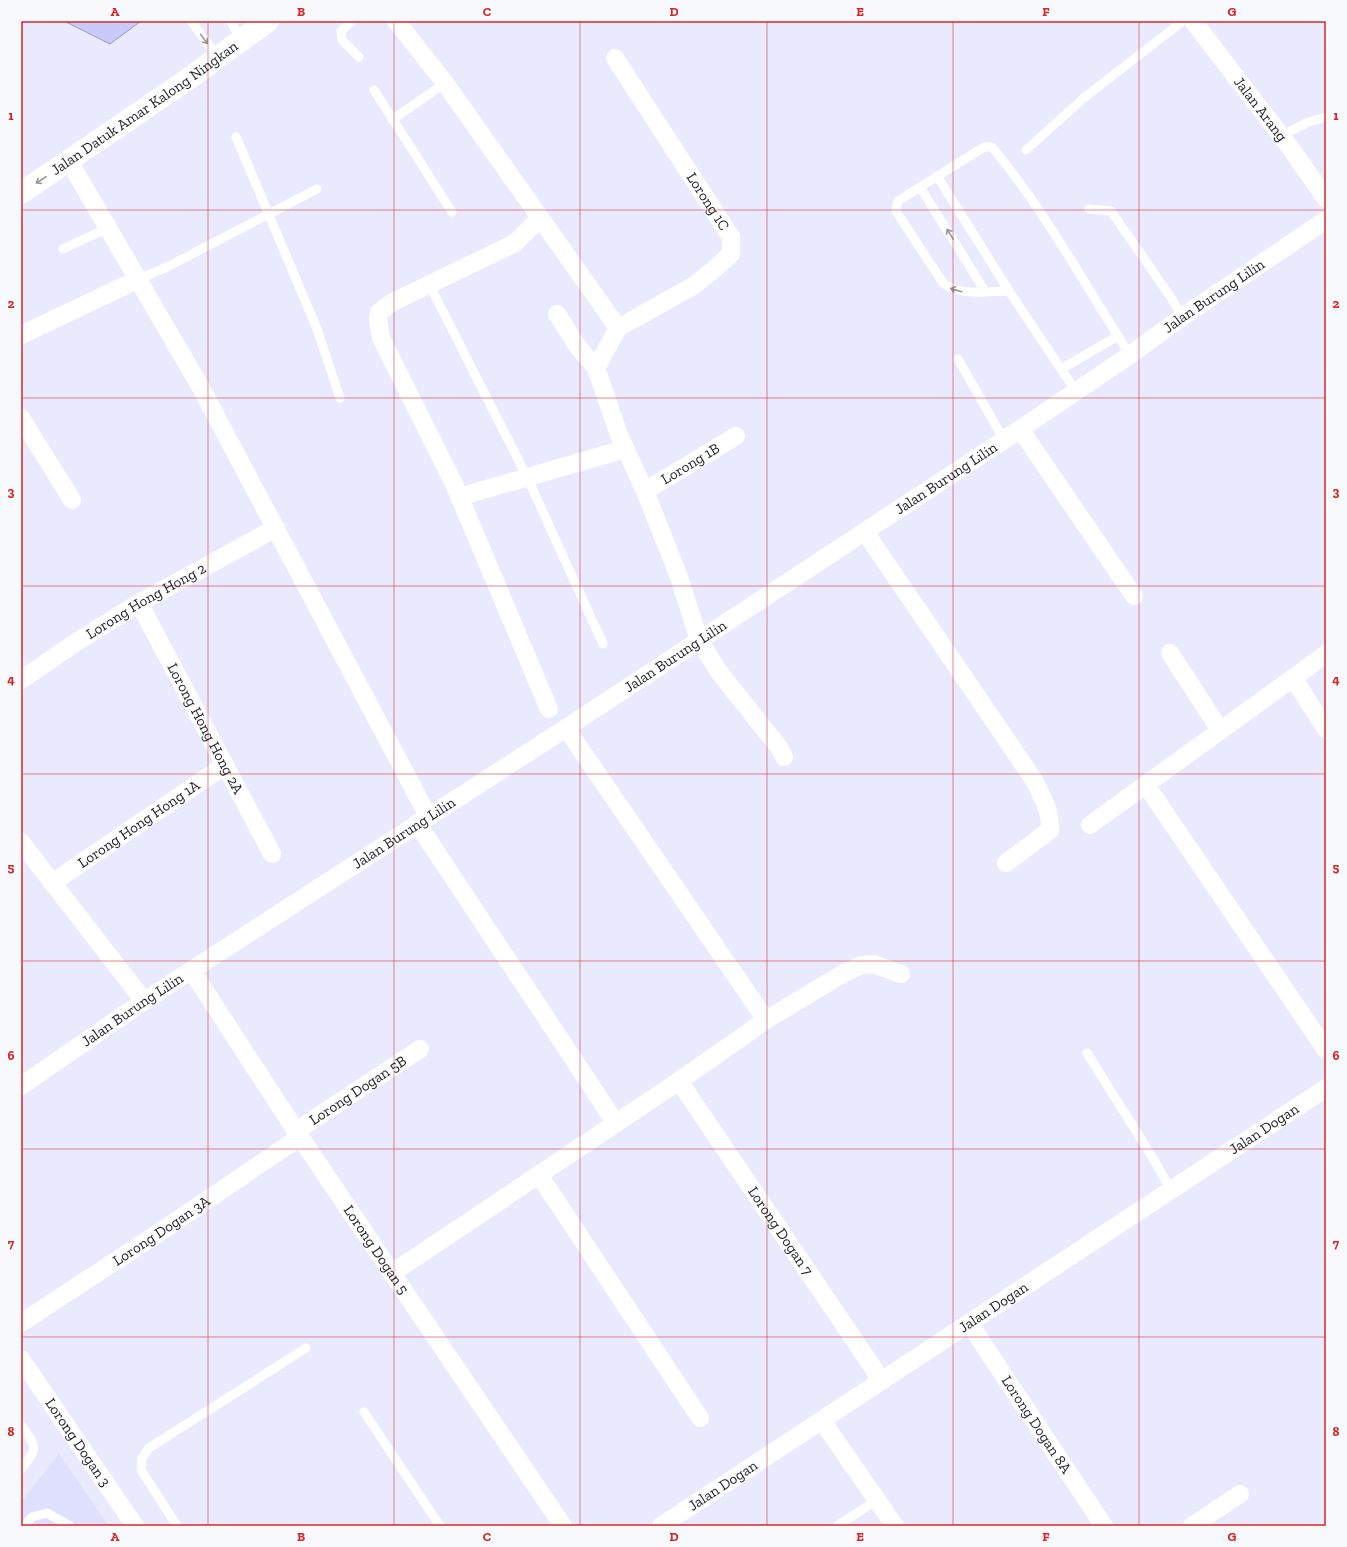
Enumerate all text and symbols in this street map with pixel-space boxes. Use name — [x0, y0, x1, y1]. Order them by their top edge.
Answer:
text: A — [111, 4, 120, 19]
text: B — [297, 4, 305, 19]
text: C — [483, 4, 491, 19]
text: D — [669, 4, 679, 19]
text: E — [856, 4, 864, 19]
text: F — [1042, 4, 1050, 19]
text: G — [1228, 4, 1237, 19]
one-way arrow — [200, 33, 209, 44]
street label: Jalan Datuk Amar Kalong Ningkan — [48, 37, 242, 179]
street label: Jalan Arang — [1230, 73, 1291, 145]
text: 1 — [8, 108, 14, 123]
text: 1 — [1333, 108, 1339, 123]
street label: Lorong 1C — [683, 169, 733, 234]
one-way arrow — [36, 176, 47, 184]
one-way arrow — [945, 229, 954, 240]
street label: Jalan Burung Lilin — [1160, 255, 1268, 337]
one-way arrow — [950, 286, 963, 293]
text: 2 — [8, 296, 15, 311]
text: 2 — [1333, 296, 1340, 311]
street label: Jalan Burung Lilin — [892, 438, 1001, 518]
street label: Lorong 1B — [658, 439, 723, 488]
text: 3 — [8, 484, 15, 499]
text: 3 — [1333, 484, 1340, 499]
street label: Lorong Hong Hong 2 — [83, 559, 209, 643]
street label: Jalan Burung Lilin — [621, 616, 730, 696]
street label: Lorong Hong Hong 2A — [163, 660, 248, 797]
text: 4 — [7, 672, 15, 687]
text: 4 — [1332, 672, 1340, 687]
street label: Lorong Hong Hong 1A — [74, 776, 203, 872]
street label: Jalan Burung Lilin — [349, 793, 459, 873]
text: 5 — [8, 860, 15, 875]
text: 5 — [1333, 860, 1340, 875]
street label: Jalan Burung Lilin — [78, 969, 187, 1050]
text: 6 — [8, 1048, 15, 1063]
text: 6 — [1333, 1048, 1340, 1063]
street label: Lorong Dogan 5B — [306, 1052, 410, 1129]
street label: Jalan Dogan — [1226, 1099, 1302, 1158]
street label: Lorong Dogan 7 — [744, 1183, 817, 1279]
street label: Lorong Dogan 3A — [109, 1192, 214, 1269]
street label: Lorong Dogan 5 — [340, 1202, 413, 1298]
text: 7 — [8, 1236, 15, 1251]
text: 7 — [1333, 1236, 1340, 1251]
street label: Jalan Dogan — [955, 1278, 1032, 1336]
street label: Lorong Dogan 8A — [998, 1372, 1076, 1477]
street label: Lorong Dogan 3 — [41, 1395, 114, 1490]
text: 8 — [7, 1424, 15, 1439]
text: 8 — [1332, 1424, 1340, 1439]
street label: Jalan Dogan — [685, 1456, 761, 1515]
text: A — [111, 1529, 120, 1544]
text: B — [297, 1529, 305, 1544]
text: C — [483, 1529, 491, 1544]
text: D — [669, 1529, 679, 1544]
text: E — [856, 1529, 864, 1544]
text: F — [1042, 1529, 1050, 1544]
text: G — [1228, 1529, 1237, 1544]

